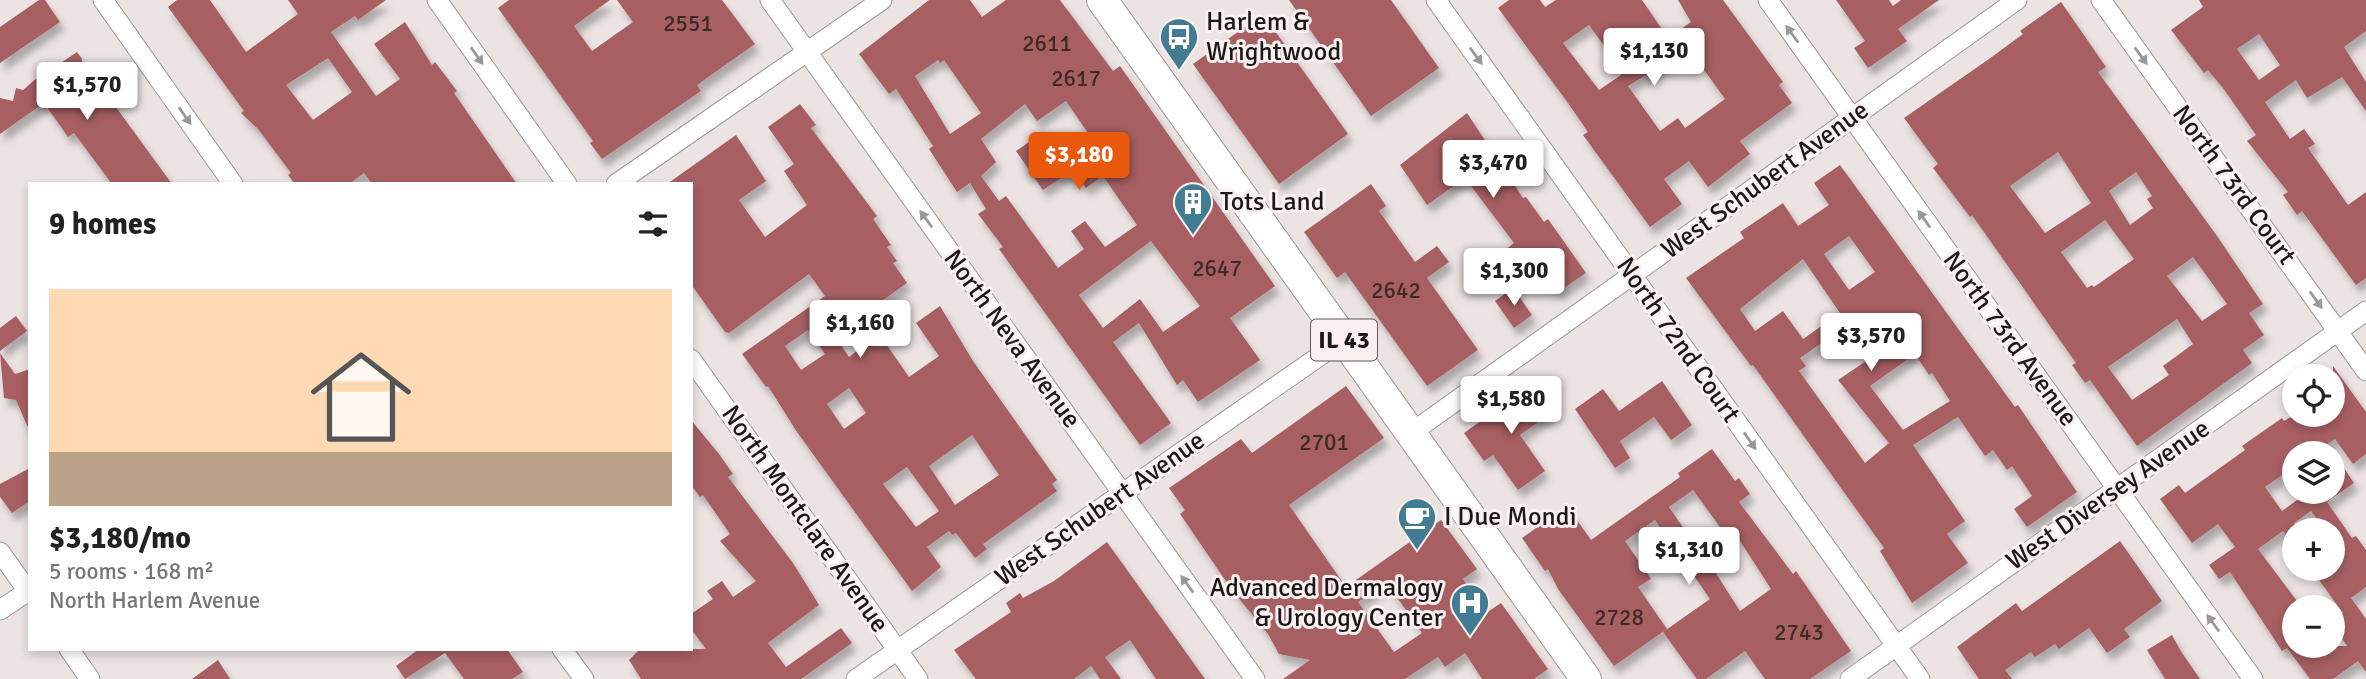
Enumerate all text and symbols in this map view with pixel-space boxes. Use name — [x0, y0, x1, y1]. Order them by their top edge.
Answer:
place label: Harlem & Wrightwood — [1206, 6, 1341, 68]
house number: 2551 — [663, 9, 713, 38]
bus stop icon: Harlem & Wrightwood — [1158, 16, 1200, 71]
one-way arrow — [1785, 25, 1799, 43]
pin: $1,130 — [1597, 28, 1711, 88]
house number: 2611 — [1022, 29, 1072, 58]
text: $1,130 — [1620, 36, 1688, 65]
one-way arrow — [2134, 46, 2148, 65]
one-way arrow — [469, 47, 483, 65]
one-way arrow — [1468, 47, 1482, 65]
pin: $1,570 — [30, 62, 144, 122]
house number: 2617 — [1051, 64, 1101, 93]
text: $1,570 — [53, 70, 121, 99]
street label: West Schubert Avenue — [1655, 94, 1875, 266]
street label: North 73rd Court — [2165, 99, 2303, 271]
one-way arrow — [178, 107, 192, 125]
pin: $3,180 — [1022, 132, 1136, 192]
text: $3,180 — [1045, 140, 1113, 169]
pin: $3,470 — [1436, 140, 1550, 200]
text: $3,470 — [1459, 148, 1527, 177]
building icon: Tots Land — [1172, 181, 1214, 236]
place label: Tots Land — [1220, 186, 1325, 218]
icon: filters — [634, 205, 672, 243]
text: 9 homes — [49, 206, 156, 243]
one-way arrow — [919, 210, 933, 228]
one-way arrow — [1918, 210, 1932, 228]
street label: North Neva Avenue — [937, 244, 1087, 434]
street label: North 73rd Avenue — [1936, 245, 2084, 433]
pin: $1,300 — [1457, 248, 1571, 308]
street label: North 72nd Court — [1609, 251, 1747, 429]
house number: 2647 — [1192, 254, 1242, 283]
text: $1,300 — [1480, 256, 1548, 285]
house number: 2642 — [1371, 276, 1421, 305]
one-way arrow — [2309, 291, 2323, 309]
pin: $1,160 — [803, 300, 917, 360]
text: $1,160 — [826, 308, 894, 337]
pin: $3,570 — [1814, 314, 1928, 373]
road number: IL 43 — [1311, 320, 1377, 360]
text: $3,570 — [1837, 321, 1905, 350]
icon: home — [298, 334, 424, 460]
map controls — [2282, 364, 2345, 658]
button: locate — [2282, 364, 2345, 427]
pin: $1,580 — [1454, 376, 1568, 436]
text: $1,580 — [1477, 384, 1545, 413]
street label: North Montclare Avenue — [714, 399, 896, 639]
street label: West Diversey Avenue — [2000, 413, 2216, 577]
street label: West Schubert Avenue — [989, 425, 1211, 593]
house number: 2701 — [1299, 428, 1349, 457]
one-way arrow — [1742, 431, 1757, 449]
button: layers — [2282, 441, 2345, 504]
cafe icon: I Due Mondi — [1396, 496, 1438, 551]
place label: I Due Mondi — [1444, 501, 1577, 533]
button: + — [2282, 518, 2345, 581]
text: $3,180/mo — [49, 520, 191, 557]
pin: $1,310 — [1632, 528, 1746, 587]
text: $1,310 — [1655, 535, 1723, 564]
text: 5 rooms · 168 m² — [49, 557, 214, 586]
place label: Advanced Dermalogy & Urology Center — [1210, 572, 1443, 634]
one-way arrow — [1180, 575, 1194, 593]
hospital icon: Advanced Dermalogy & Urology Center — [1449, 582, 1491, 637]
text: North Harlem Avenue — [49, 586, 260, 615]
button: − — [2282, 595, 2345, 658]
house number: 2728 — [1594, 603, 1644, 632]
one-way arrow — [2206, 615, 2221, 633]
house number: 2743 — [1774, 618, 1824, 647]

